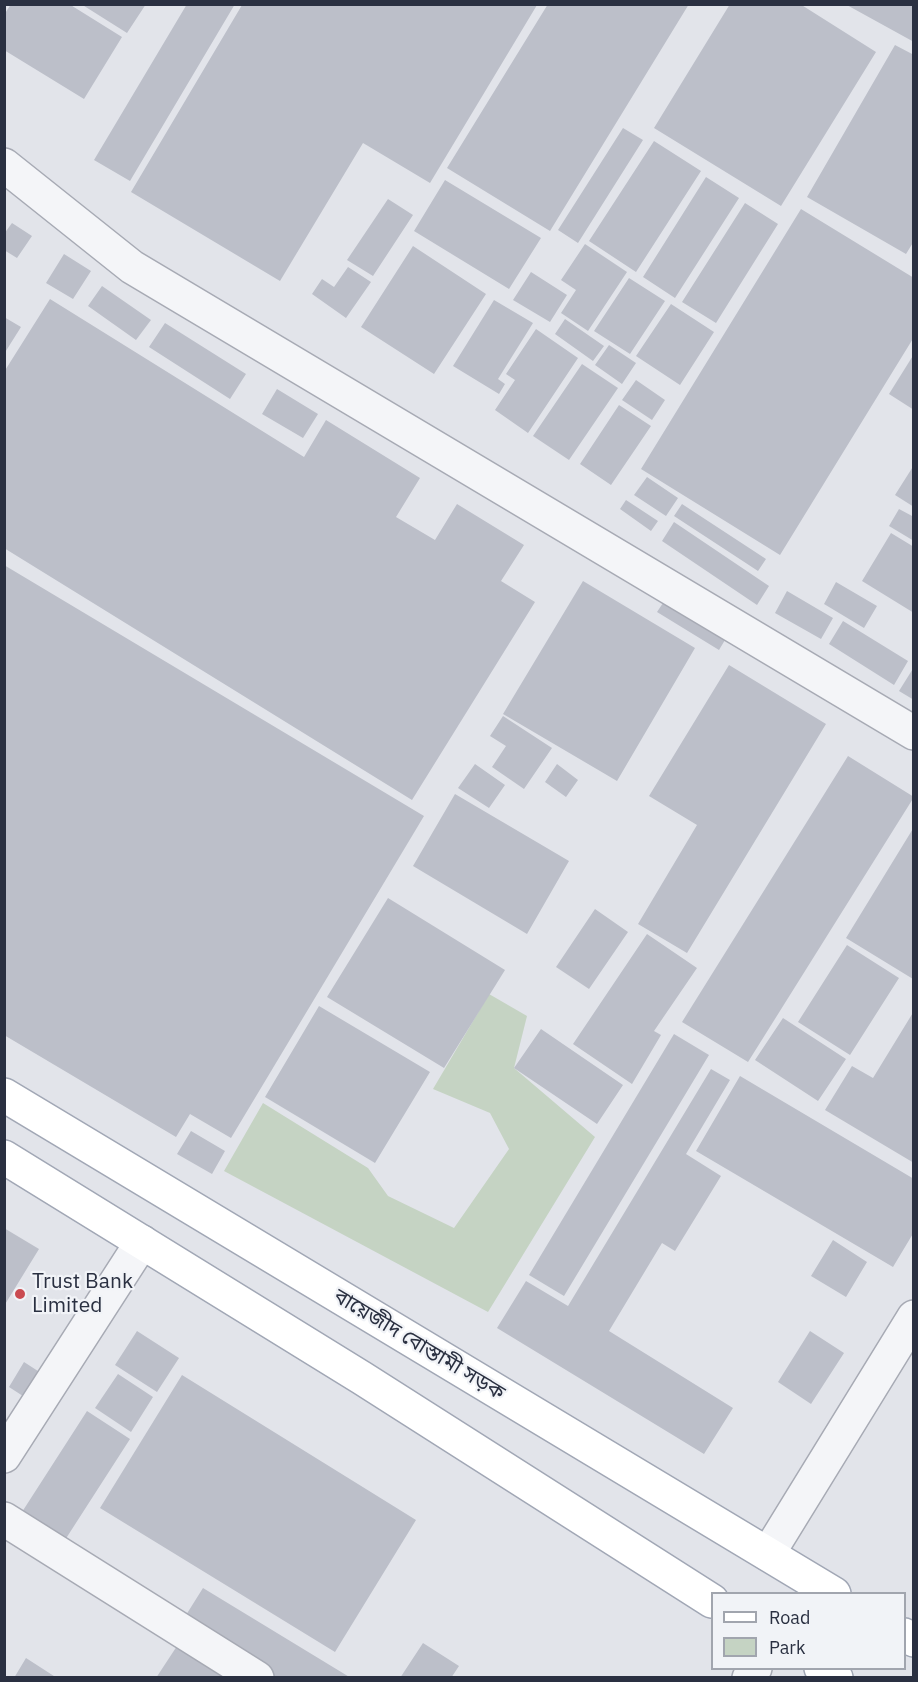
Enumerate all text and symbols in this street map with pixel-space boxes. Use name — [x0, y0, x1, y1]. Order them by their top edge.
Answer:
place label: Trust Bank Limited — [32, 1269, 133, 1319]
street label: বায়েজীদ বোস্তামী সড়ক — [329, 1284, 509, 1406]
marker: Trust Bank Limited — [13, 1287, 27, 1301]
legend — [711, 1592, 906, 1670]
text: Road — [769, 1606, 810, 1629]
text: Park — [769, 1636, 805, 1659]

